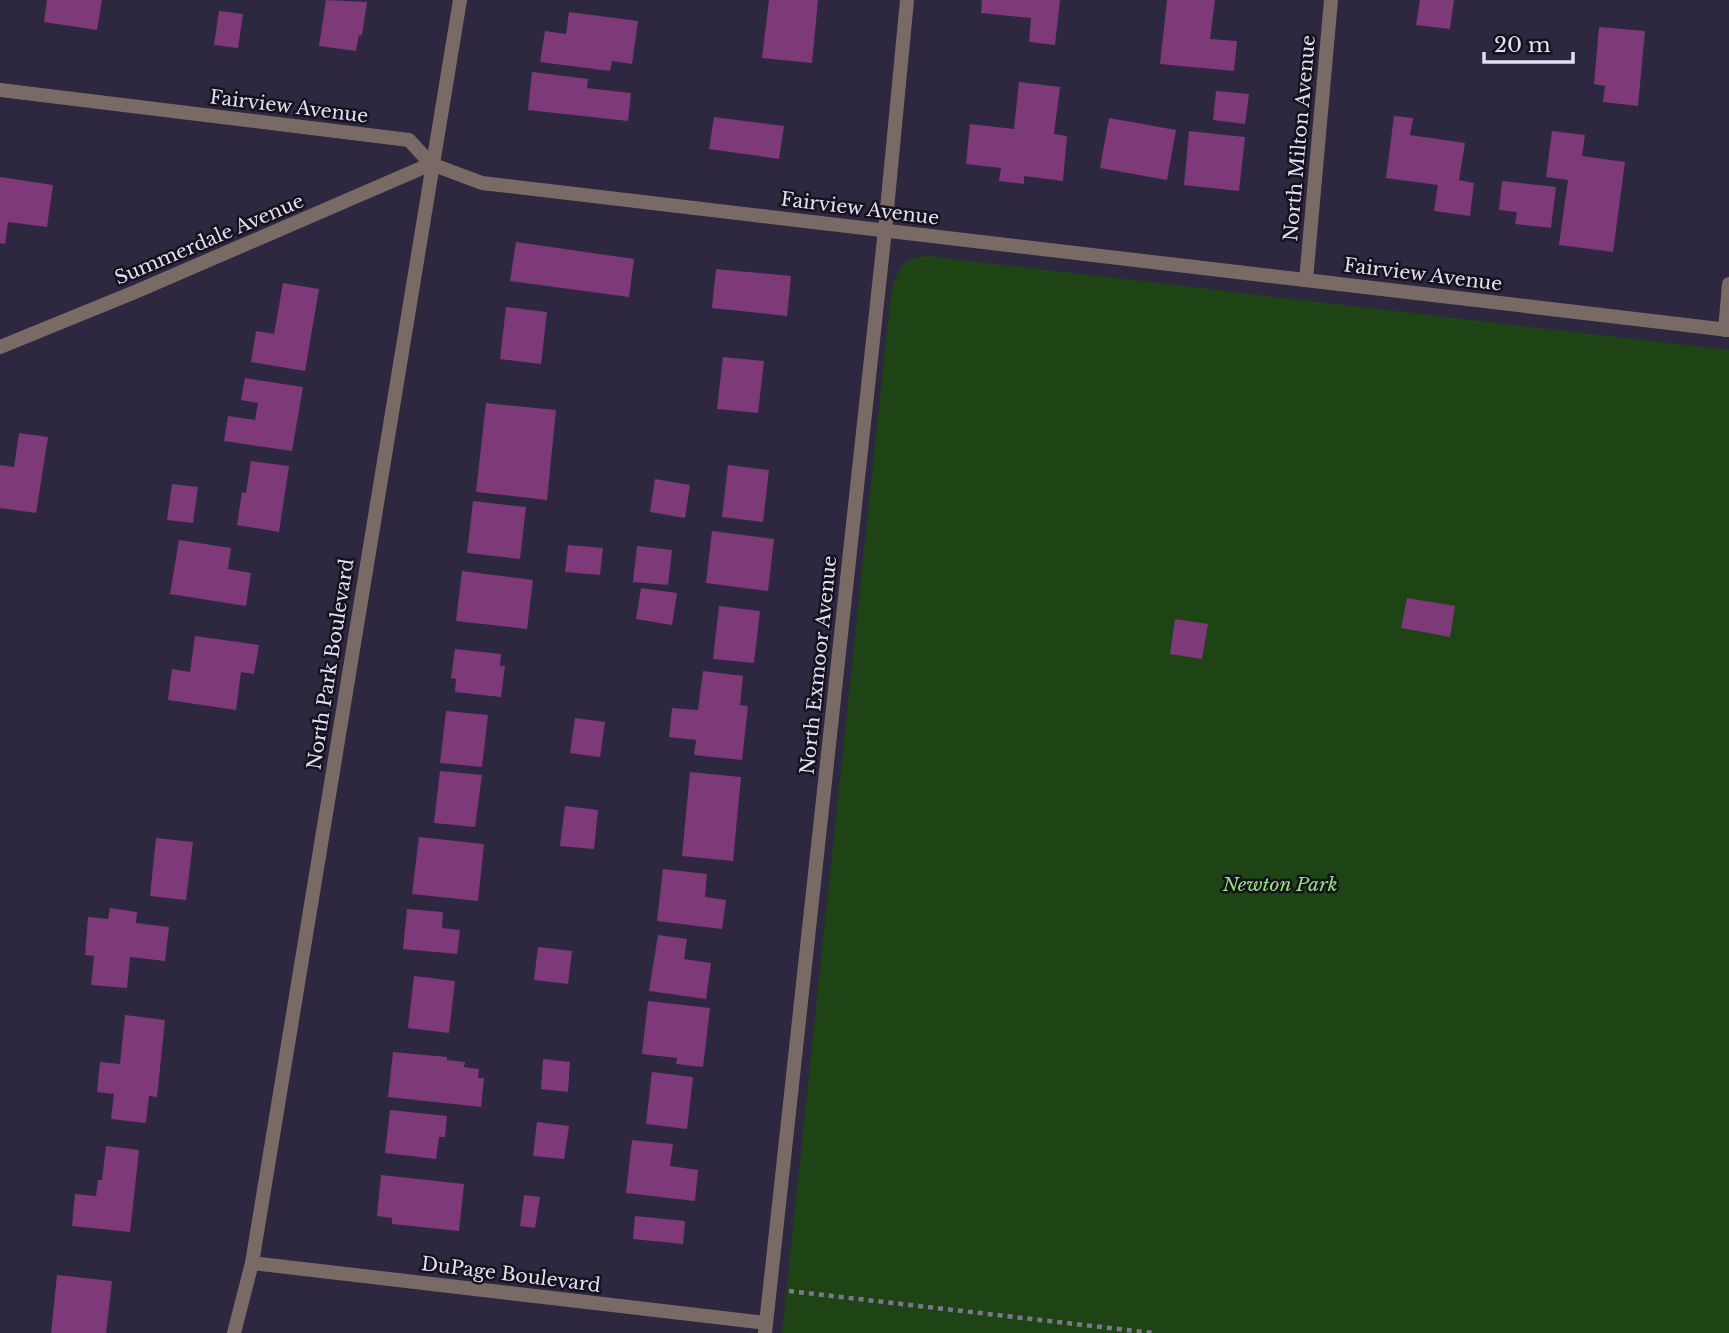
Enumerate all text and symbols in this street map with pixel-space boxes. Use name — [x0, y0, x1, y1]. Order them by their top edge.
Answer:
scale bar — [1484, 21, 1573, 65]
text: 20 m — [1494, 32, 1551, 58]
street label: North Milton Avenue — [1279, 34, 1320, 242]
street label: Fairview Avenue — [208, 85, 370, 128]
street label: Fairview Avenue — [779, 187, 941, 230]
street label: Summerdale Avenue — [111, 189, 307, 290]
street label: Fairview Avenue — [1342, 253, 1504, 296]
street label: North Exmoor Avenue — [796, 554, 841, 776]
street label: North Park Boulevard — [302, 557, 359, 771]
park label: Newton Park — [1222, 873, 1337, 896]
street label: DuPage Boulevard — [420, 1252, 602, 1297]

